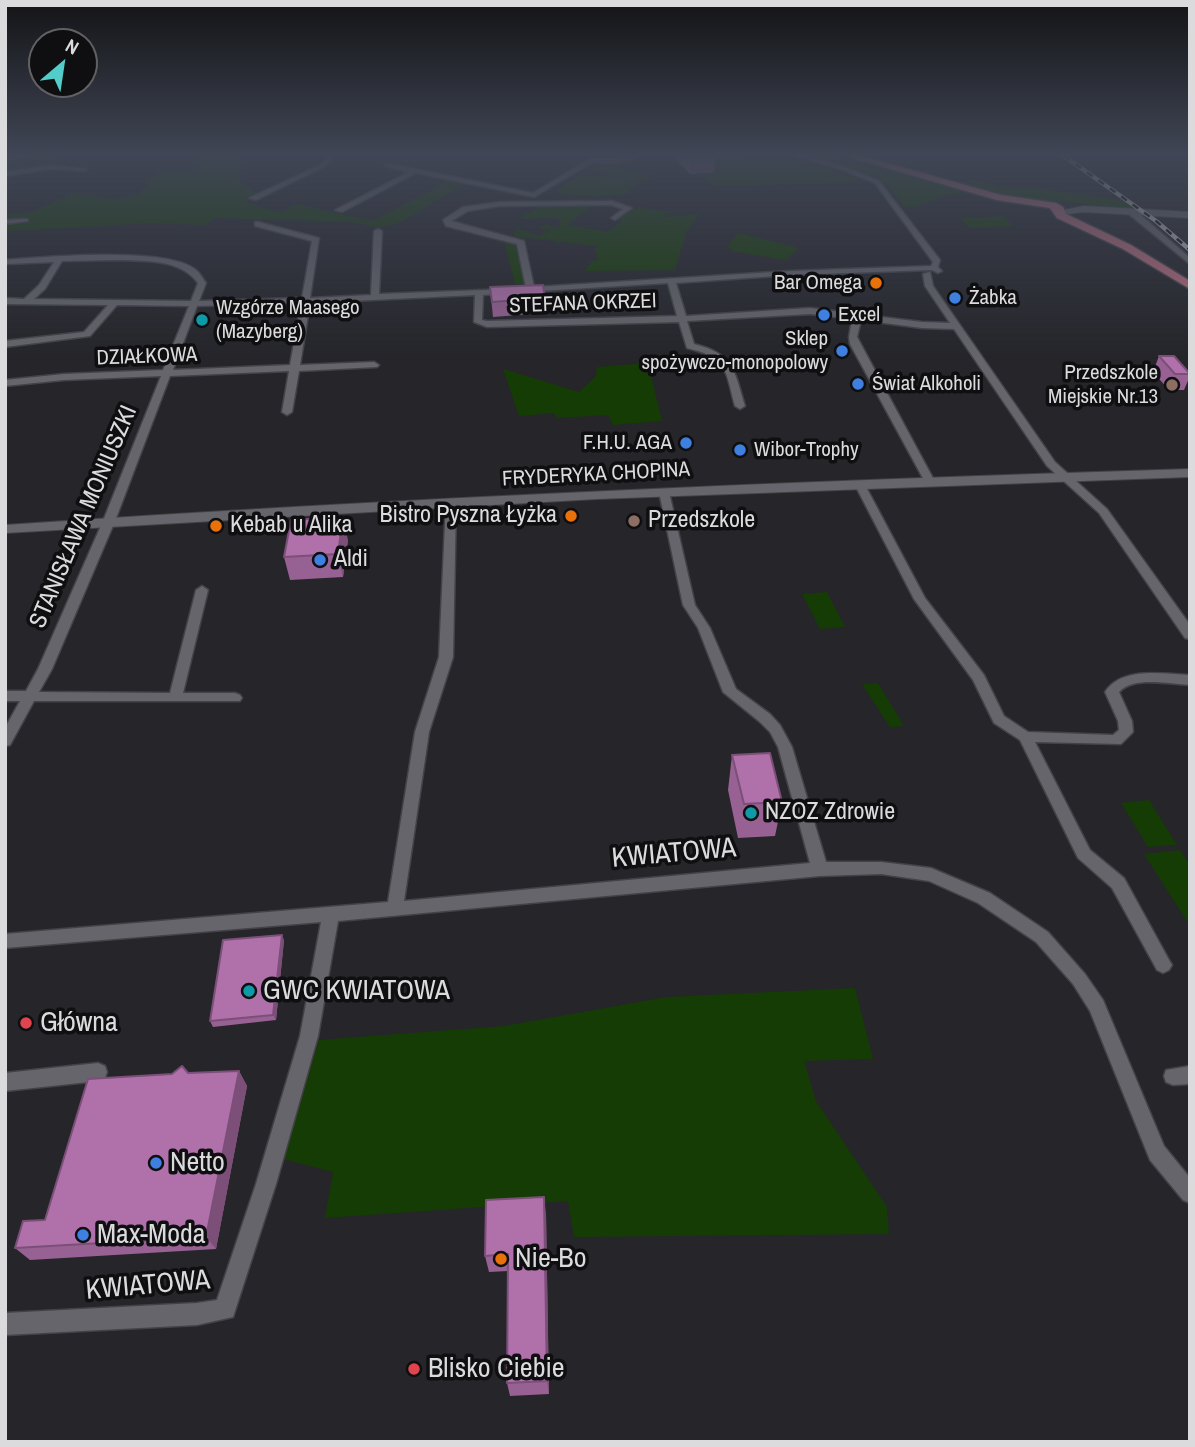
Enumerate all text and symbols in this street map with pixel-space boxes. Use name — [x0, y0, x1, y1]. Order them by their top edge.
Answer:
north arrow — [28, 28, 98, 98]
text: N — [61, 32, 83, 60]
place label: Bar Omega — [774, 270, 862, 296]
marker: Bar Omega — [868, 275, 884, 291]
place label: Żabka — [969, 285, 1017, 311]
street label: STEFANA OKRZEI — [509, 289, 657, 319]
marker: Żabka — [947, 290, 963, 306]
place label: Wzgórze Maasego (Mazyberg) — [216, 295, 360, 345]
place label: Excel — [838, 302, 880, 328]
marker: Excel — [816, 307, 832, 323]
marker: Wzgórze Maasego (Mazyberg) — [194, 312, 210, 328]
place label: Sklep spożywczo-monopolowy — [641, 326, 828, 376]
street label: DZIAŁKOWA — [96, 343, 198, 371]
marker: Sklep spożywczo-monopolowy — [834, 343, 850, 359]
place label: Przedszkole Miejskie Nr.13 — [1048, 360, 1158, 410]
place label: Świat Alkoholi — [872, 371, 981, 397]
marker: Świat Alkoholi — [850, 376, 866, 392]
marker: Przedszkole Miejskie Nr.13 — [1164, 377, 1180, 393]
street label: STANISŁAWA MONIUSZKI — [24, 401, 144, 633]
place label: F.H.U. AGA — [583, 430, 672, 456]
marker: F.H.U. AGA — [678, 435, 694, 451]
place label: Wibor-Trophy — [754, 437, 859, 463]
marker: Wibor-Trophy — [732, 442, 748, 458]
street label: FRYDERYKA CHOPINA — [502, 458, 690, 492]
place label: Bistro Pyszna Łyżka — [379, 502, 557, 530]
place label: Przedszkole — [648, 507, 755, 535]
marker: Bistro Pyszna Łyżka — [563, 508, 579, 524]
place label: Kebab u Alika — [230, 512, 353, 540]
marker: Przedszkole — [626, 513, 642, 529]
marker: Kebab u Alika — [208, 518, 224, 534]
place label: Aldi — [334, 546, 368, 574]
marker: Aldi — [312, 552, 328, 568]
place label: NZOZ Zdrowie — [765, 799, 895, 827]
marker: NZOZ Zdrowie — [743, 805, 759, 821]
street label: KWIATOWA — [610, 832, 738, 876]
place label: GWC KWIATOWA — [263, 974, 450, 1008]
marker: GWC KWIATOWA — [241, 983, 257, 999]
place label: Główna — [40, 1006, 118, 1040]
marker: Główna — [18, 1015, 34, 1031]
place label: Netto — [170, 1146, 225, 1180]
marker: Netto — [148, 1155, 164, 1171]
place label: Max-Moda — [97, 1218, 205, 1252]
marker: Max-Moda — [75, 1227, 91, 1243]
place label: Nie-Bo — [515, 1242, 586, 1276]
marker: Nie-Bo — [493, 1251, 509, 1267]
street label: KWIATOWA — [84, 1264, 212, 1308]
place label: Blisko Ciebie — [428, 1352, 565, 1386]
marker: Blisko Ciebie — [406, 1361, 422, 1377]

